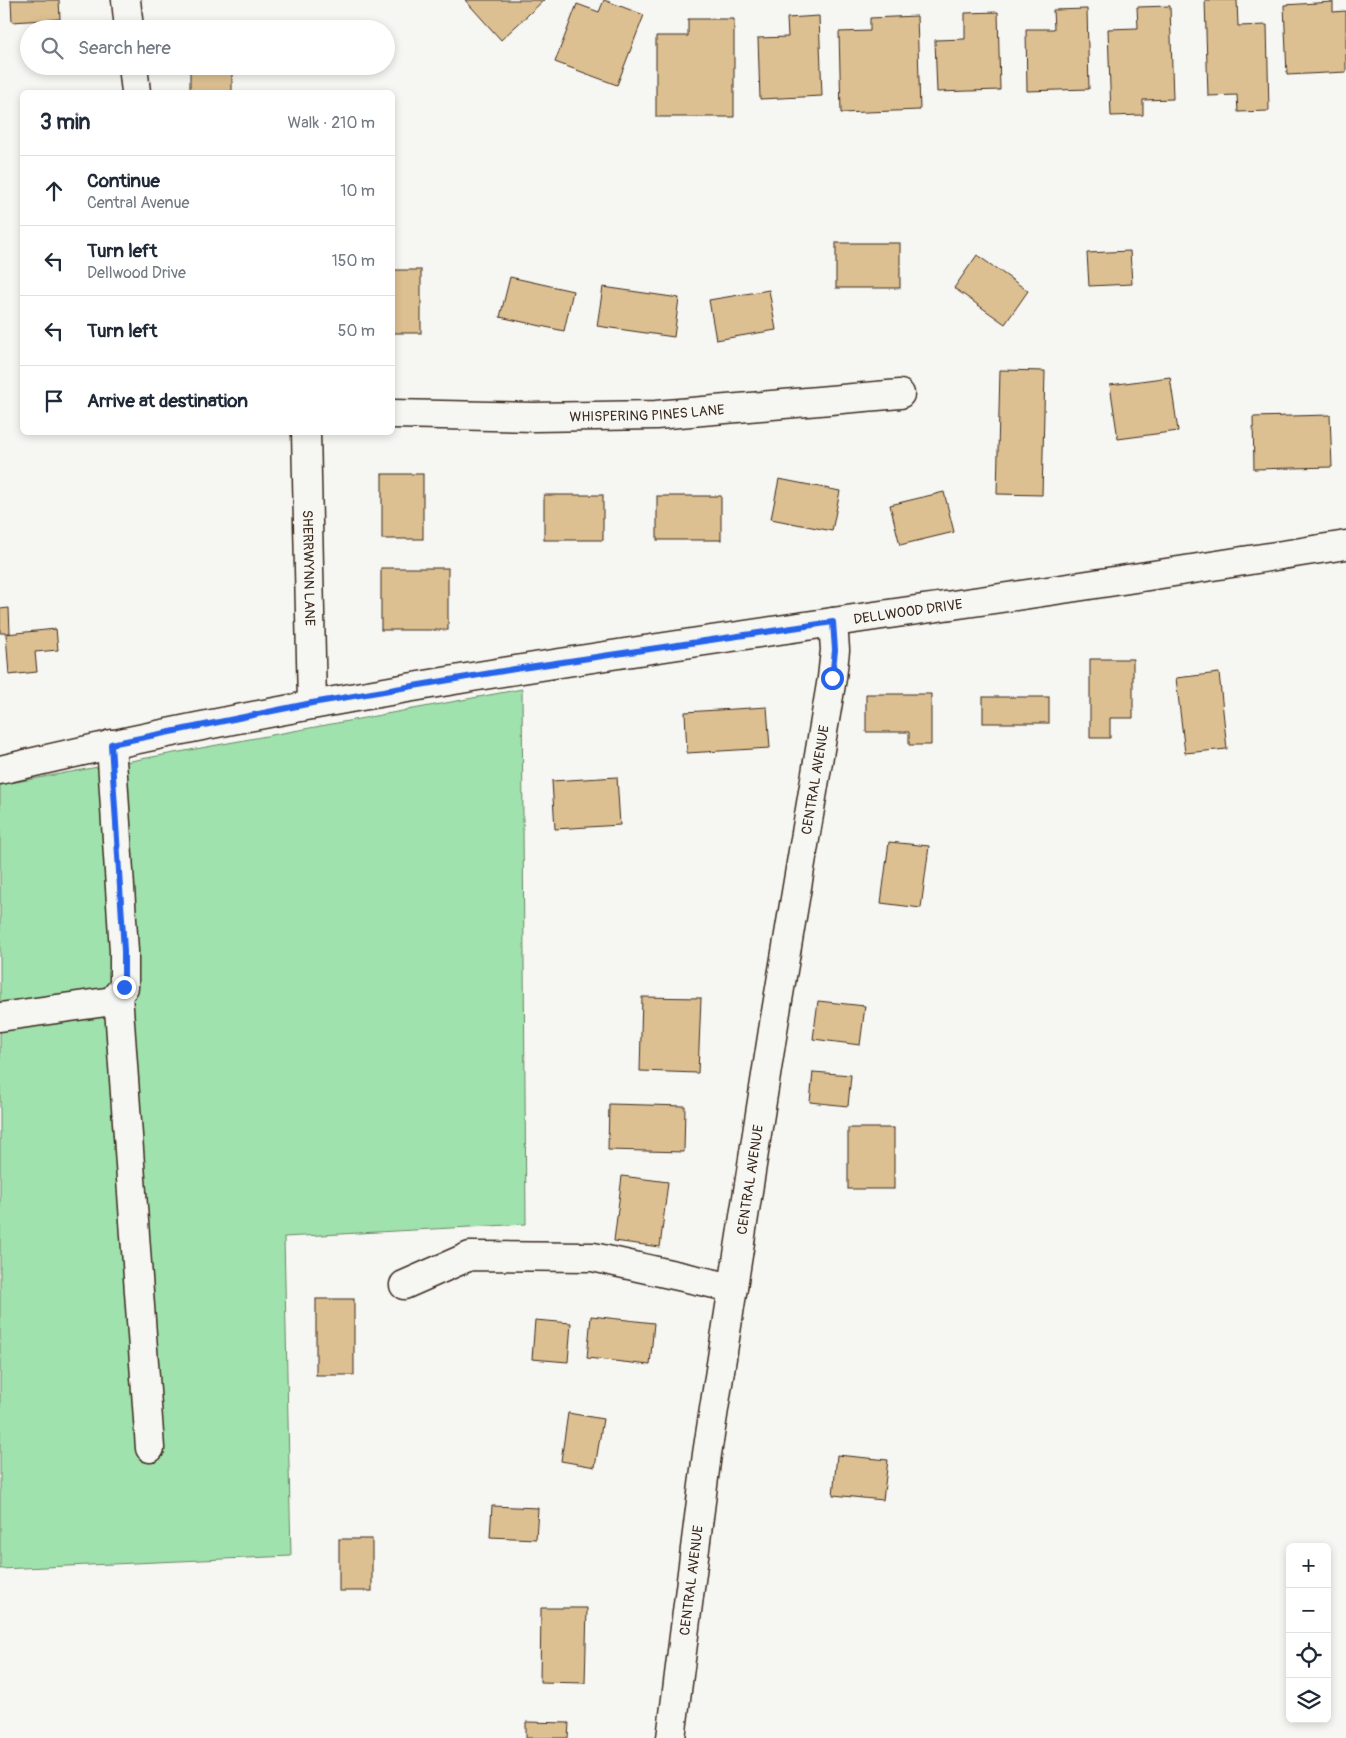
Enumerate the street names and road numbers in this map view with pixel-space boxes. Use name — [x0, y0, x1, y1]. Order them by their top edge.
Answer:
street label: WHISPERING PINES LANE — [569, 401, 725, 425]
street label: SHERRWYNN LANE — [299, 510, 319, 626]
street label: DELLWOOD DRIVE — [852, 595, 964, 628]
street label: CENTRAL AVENUE — [797, 724, 832, 836]
street label: CENTRAL AVENUE — [733, 1123, 767, 1236]
street label: CENTRAL AVENUE — [676, 1524, 706, 1636]

